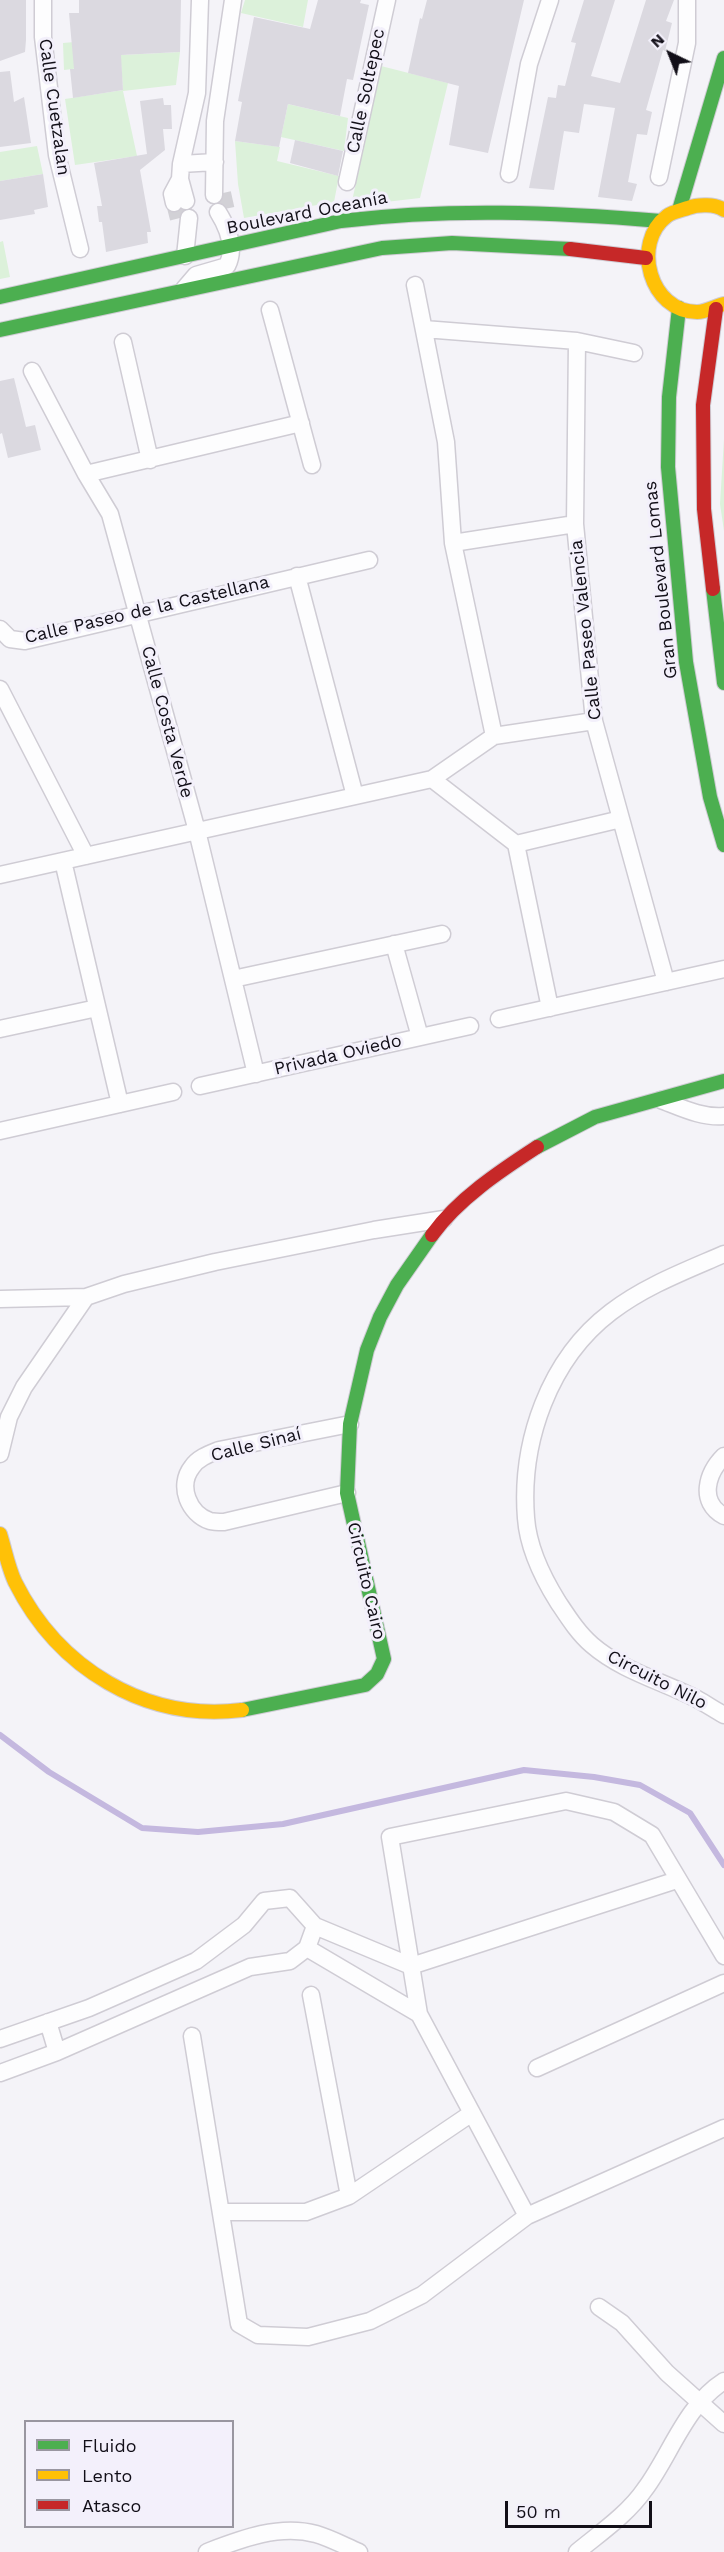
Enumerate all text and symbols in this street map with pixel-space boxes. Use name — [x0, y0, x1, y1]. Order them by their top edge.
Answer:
north arrow — [640, 24, 700, 84]
street label: Calle Soltepec — [342, 27, 390, 155]
text: N — [647, 29, 668, 51]
street label: Calle Cuetzalan — [34, 37, 74, 177]
street label: Boulevard Oceanía — [225, 187, 389, 239]
street label: Gran Boulevard Lomas — [640, 480, 682, 680]
street label: Calle Paseo Valencia — [566, 539, 606, 721]
street label: Calle Paseo de la Castellana — [23, 571, 271, 649]
street label: Calle Costa Verde — [136, 644, 198, 800]
street label: Privada Oviedo — [272, 1030, 404, 1080]
street label: Calle Sinaí — [209, 1423, 303, 1467]
street label: Circuito Cairo — [342, 1520, 390, 1642]
street label: Circuito Nilo — [604, 1646, 710, 1714]
legend — [24, 2420, 234, 2528]
text: Fluido — [82, 2435, 136, 2456]
text: Lento — [82, 2465, 132, 2486]
scale bar — [508, 2489, 655, 2527]
text: Atasco — [82, 2495, 141, 2516]
text: 50 m — [516, 2501, 561, 2522]

